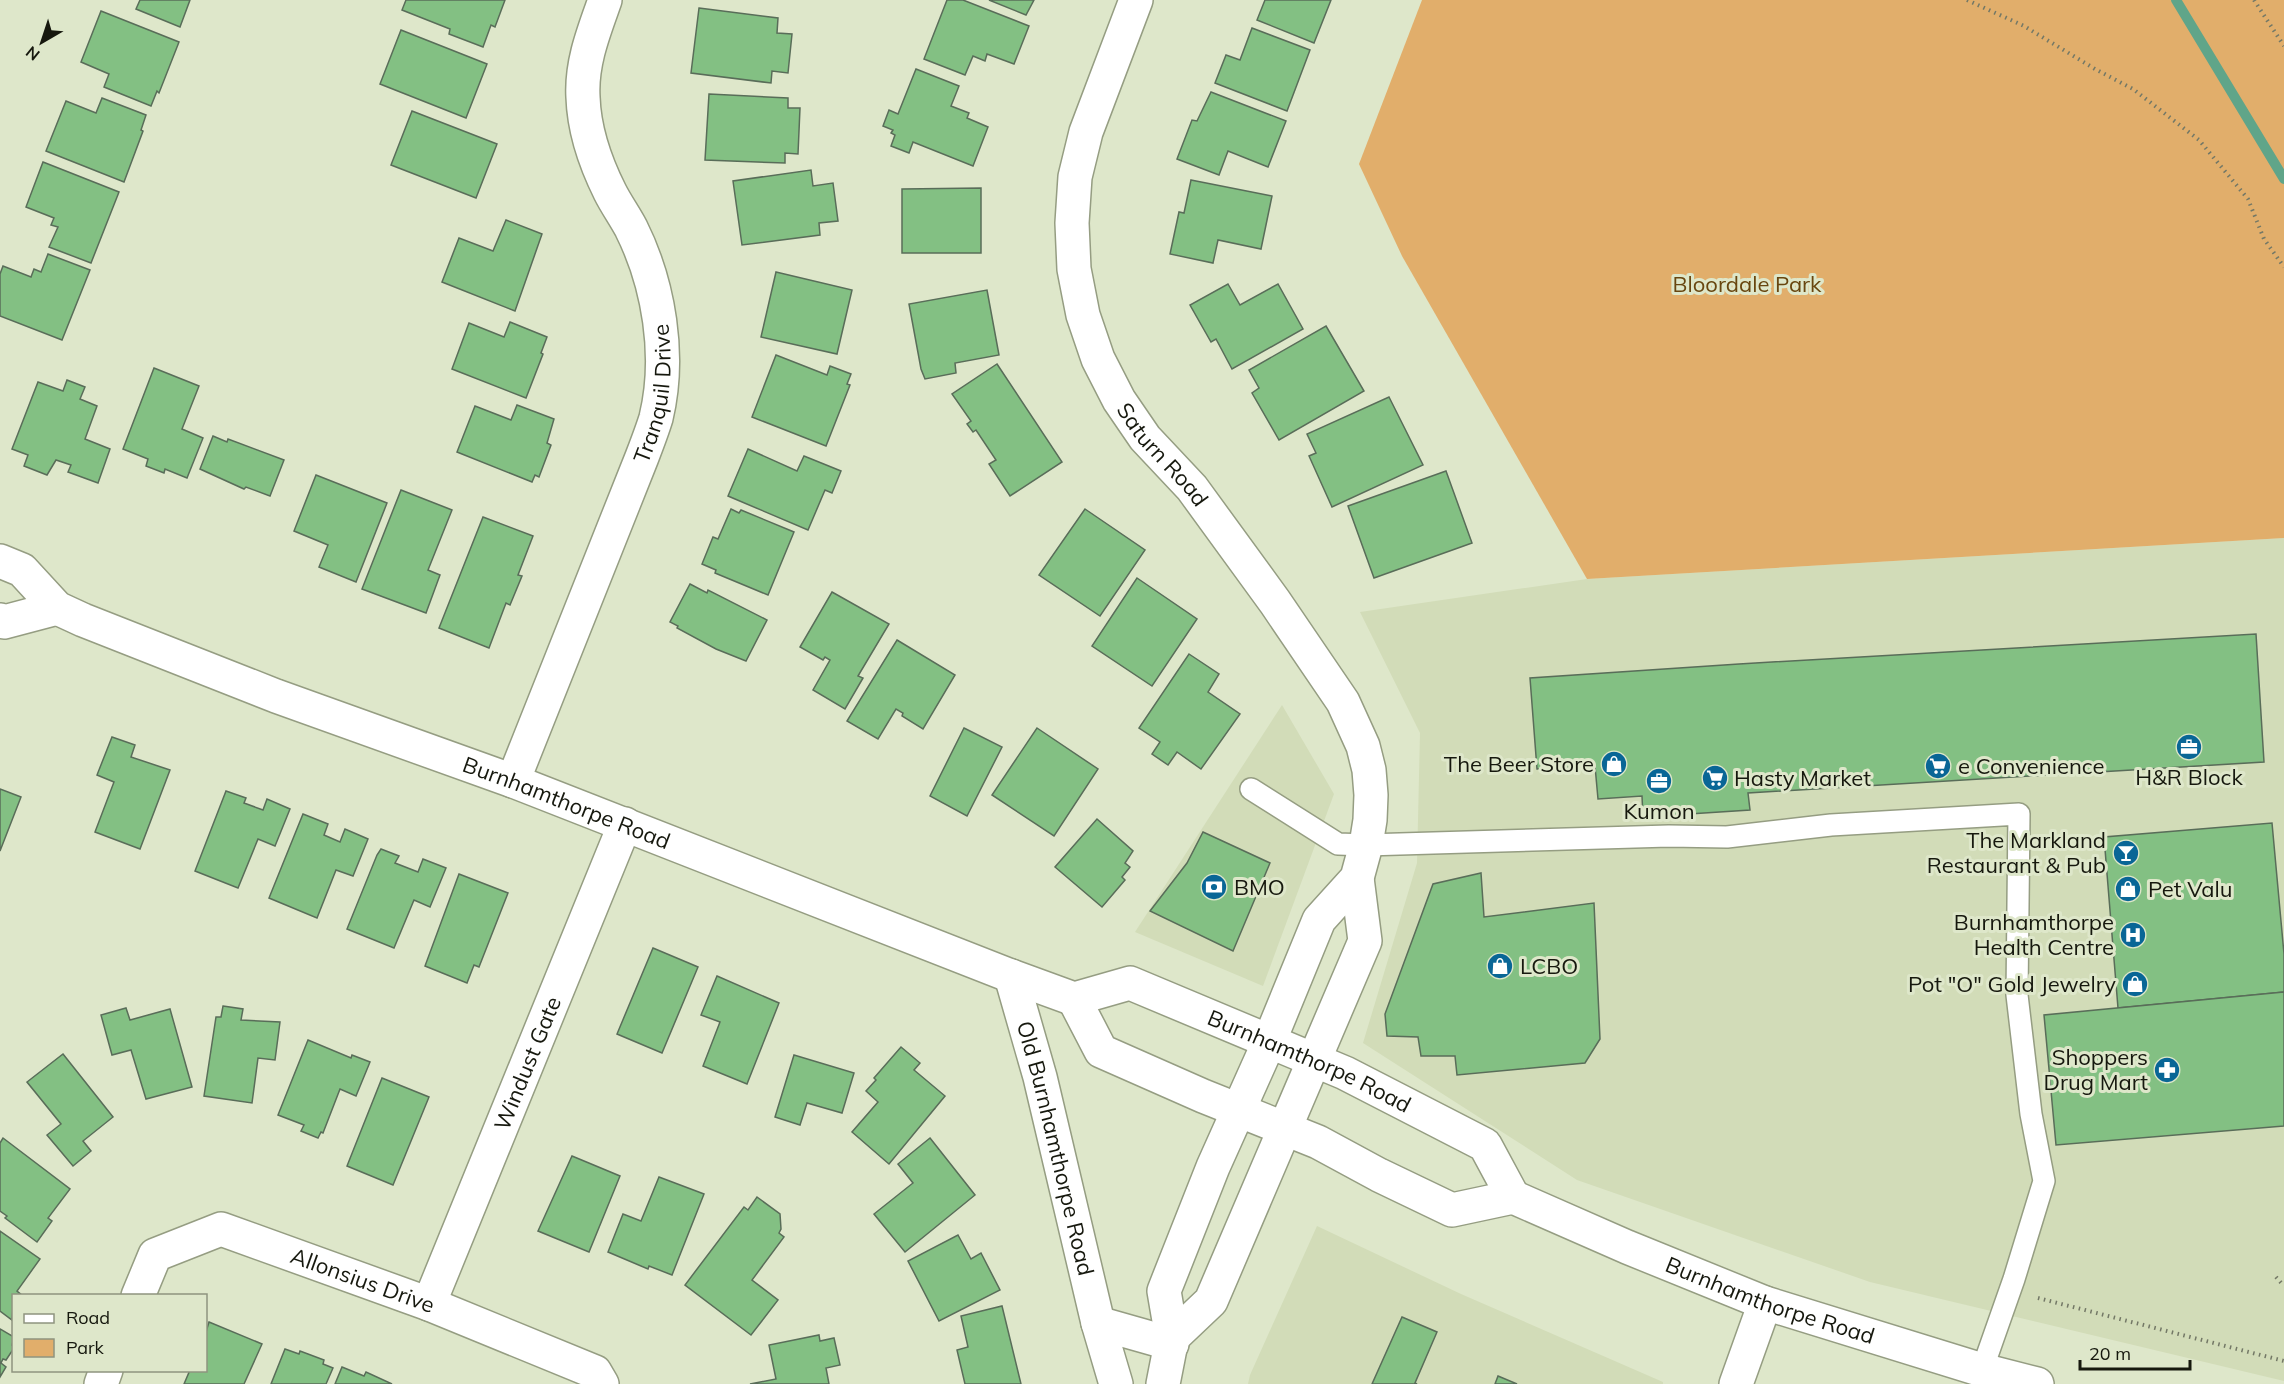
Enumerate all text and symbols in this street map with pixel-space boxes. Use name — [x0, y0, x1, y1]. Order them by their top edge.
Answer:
north arrow — [12, 12, 72, 72]
text: N — [22, 42, 44, 65]
park label: Bloordale Park — [1673, 270, 1822, 298]
street label: Tranquil Drive — [627, 323, 677, 467]
street label: Saturn Road — [1111, 397, 1215, 512]
office icon: H&R Block — [2174, 732, 2204, 762]
shop icon: The Beer Store — [1599, 749, 1629, 779]
street label: Burnhamthorpe Road — [459, 750, 674, 855]
place label: The Beer Store — [1444, 750, 1594, 778]
supermarket icon: e Convenience — [1923, 751, 1953, 781]
place label: e Convenience — [1958, 752, 2104, 780]
supermarket icon: Hasty Market — [1700, 763, 1730, 793]
place label: H&R Block — [2135, 763, 2243, 791]
place label: Hasty Market — [1734, 764, 1871, 792]
office icon: Kumon — [1644, 766, 1674, 796]
place label: Kumon — [1623, 797, 1695, 825]
place label: The Markland Restaurant & Pub — [1927, 826, 2106, 879]
bar icon: The Markland Restaurant & Pub — [2111, 838, 2141, 868]
bank icon: BMO — [1199, 872, 1229, 902]
place label: BMO — [1234, 873, 1285, 901]
shop icon: Pet Valu — [2113, 874, 2143, 904]
place label: Pet Valu — [2148, 875, 2232, 903]
place label: Burnhamthorpe Health Centre — [1954, 908, 2114, 961]
hospital icon: Burnhamthorpe Health Centre — [2118, 920, 2148, 950]
shop icon: LCBO — [1485, 951, 1515, 981]
place label: LCBO — [1520, 952, 1578, 980]
shop icon: Pot "O" Gold Jewelry — [2120, 969, 2150, 999]
place label: Pot "O" Gold Jewelry — [1908, 970, 2116, 998]
street label: Windust Gate — [488, 992, 567, 1134]
street label: Burnhamthorpe Road — [1204, 1003, 1416, 1119]
street label: Old Burnhamthorpe Road — [1011, 1018, 1100, 1278]
place label: Shoppers Drug Mart — [2044, 1043, 2148, 1096]
pharmacy icon: Shoppers Drug Mart — [2152, 1055, 2182, 1085]
street label: Allonsius Drive — [287, 1241, 438, 1319]
street label: Burnhamthorpe Road — [1661, 1250, 1878, 1350]
legend — [12, 1294, 207, 1372]
text: Road — [66, 1306, 110, 1329]
scale bar — [2080, 1333, 2190, 1371]
text: Park — [66, 1336, 105, 1359]
text: 20 m — [2089, 1342, 2131, 1365]

